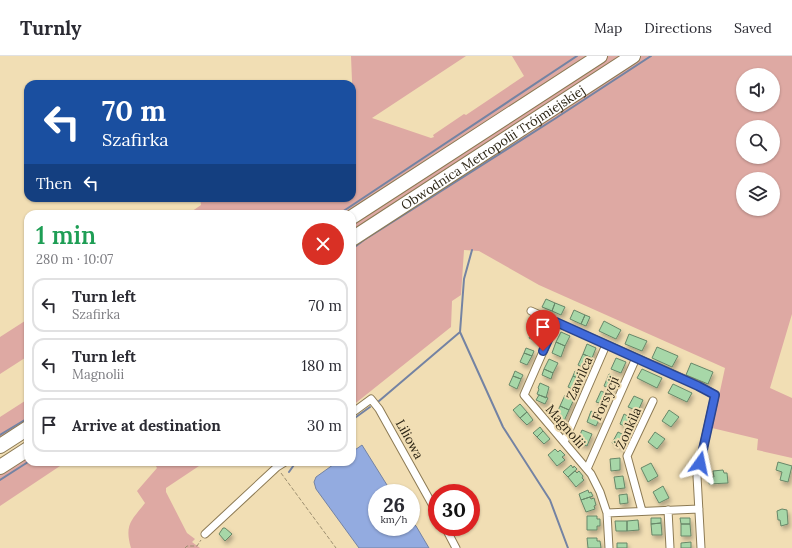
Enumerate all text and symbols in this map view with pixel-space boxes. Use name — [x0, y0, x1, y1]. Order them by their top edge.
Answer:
text: Turnly — [20, 16, 82, 40]
text: Map — [594, 19, 622, 37]
text: Directions — [644, 19, 712, 37]
text: Saved — [734, 19, 772, 37]
map controls — [736, 68, 780, 216]
button: sound — [736, 68, 780, 112]
street label: Obwodnica Metropolii Trójmiejskiej — [398, 82, 588, 214]
text: 70 m — [102, 93, 166, 129]
icon: left — [36, 96, 88, 148]
button: search — [736, 120, 780, 164]
text: Szafirka — [102, 128, 169, 151]
icon: left — [80, 172, 102, 194]
button: layers — [736, 172, 780, 216]
text: Then — [36, 174, 72, 193]
text: 1 min — [36, 220, 96, 251]
button: close — [302, 223, 344, 265]
text: 280 m · 10:07 — [36, 251, 113, 268]
text: Turn left — [72, 287, 136, 306]
icon: left — [38, 294, 60, 316]
text: 70 m — [308, 296, 342, 315]
text: Szafirka — [72, 306, 120, 323]
pin — [526, 310, 560, 351]
icon: arrive — [532, 316, 554, 338]
text: Turn left — [72, 347, 136, 366]
icon: left — [38, 354, 60, 376]
street label: Zawilca — [562, 354, 597, 403]
text: 180 m — [301, 356, 342, 375]
text: Magnolii — [72, 366, 124, 383]
street label: Forsycji — [588, 373, 623, 423]
street label: Magnolii — [542, 401, 589, 452]
street label: Żonkila — [612, 404, 645, 452]
icon: arrive — [38, 414, 60, 436]
text: Arrive at destination — [72, 416, 221, 435]
text: 30 m — [307, 416, 342, 435]
street label: Liliowa — [392, 416, 428, 462]
position arrow — [679, 442, 721, 484]
speed limit sign: 30 — [428, 484, 480, 536]
text: 26 — [383, 492, 405, 517]
text: km/h — [380, 513, 408, 526]

